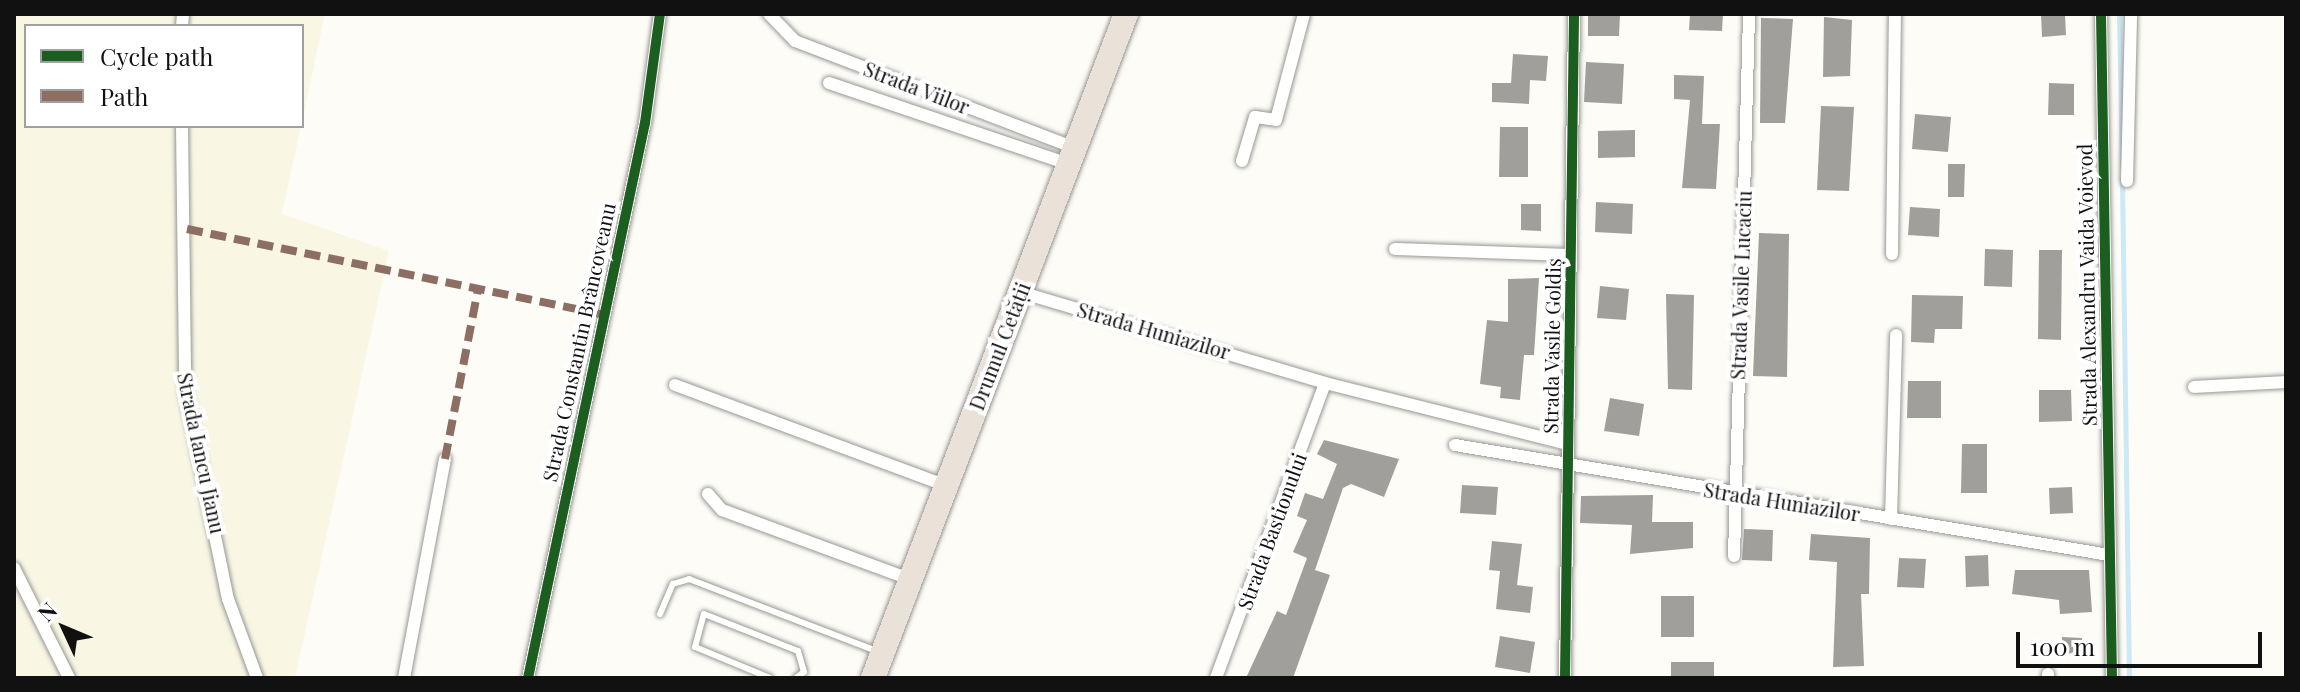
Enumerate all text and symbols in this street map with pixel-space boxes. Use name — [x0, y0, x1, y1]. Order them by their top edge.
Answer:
legend — [24, 24, 304, 128]
text: Cycle path — [100, 40, 213, 72]
street label: Strada Viilor — [860, 56, 974, 118]
text: Path — [100, 80, 148, 112]
street label: Strada Alexandru Vaida Voievod — [2072, 142, 2100, 428]
street label: Strada Vasile Lucaciu — [1725, 189, 1755, 381]
street label: Strada Constantin Brâncoveanu — [537, 200, 619, 484]
street label: Strada Vasile Goldiș — [1537, 257, 1565, 435]
street label: Drumul Cetății — [964, 279, 1034, 413]
street label: Strada Huniazilor — [1075, 297, 1233, 363]
street label: Strada Iancu Jianu — [173, 370, 231, 536]
street label: Strada Bastionului — [1231, 449, 1311, 613]
street label: Strada Huniazilor — [1702, 477, 1862, 525]
north arrow — [24, 588, 104, 668]
text: N — [30, 595, 63, 627]
scale bar — [2020, 616, 2266, 666]
text: 100 m — [2030, 630, 2095, 662]

